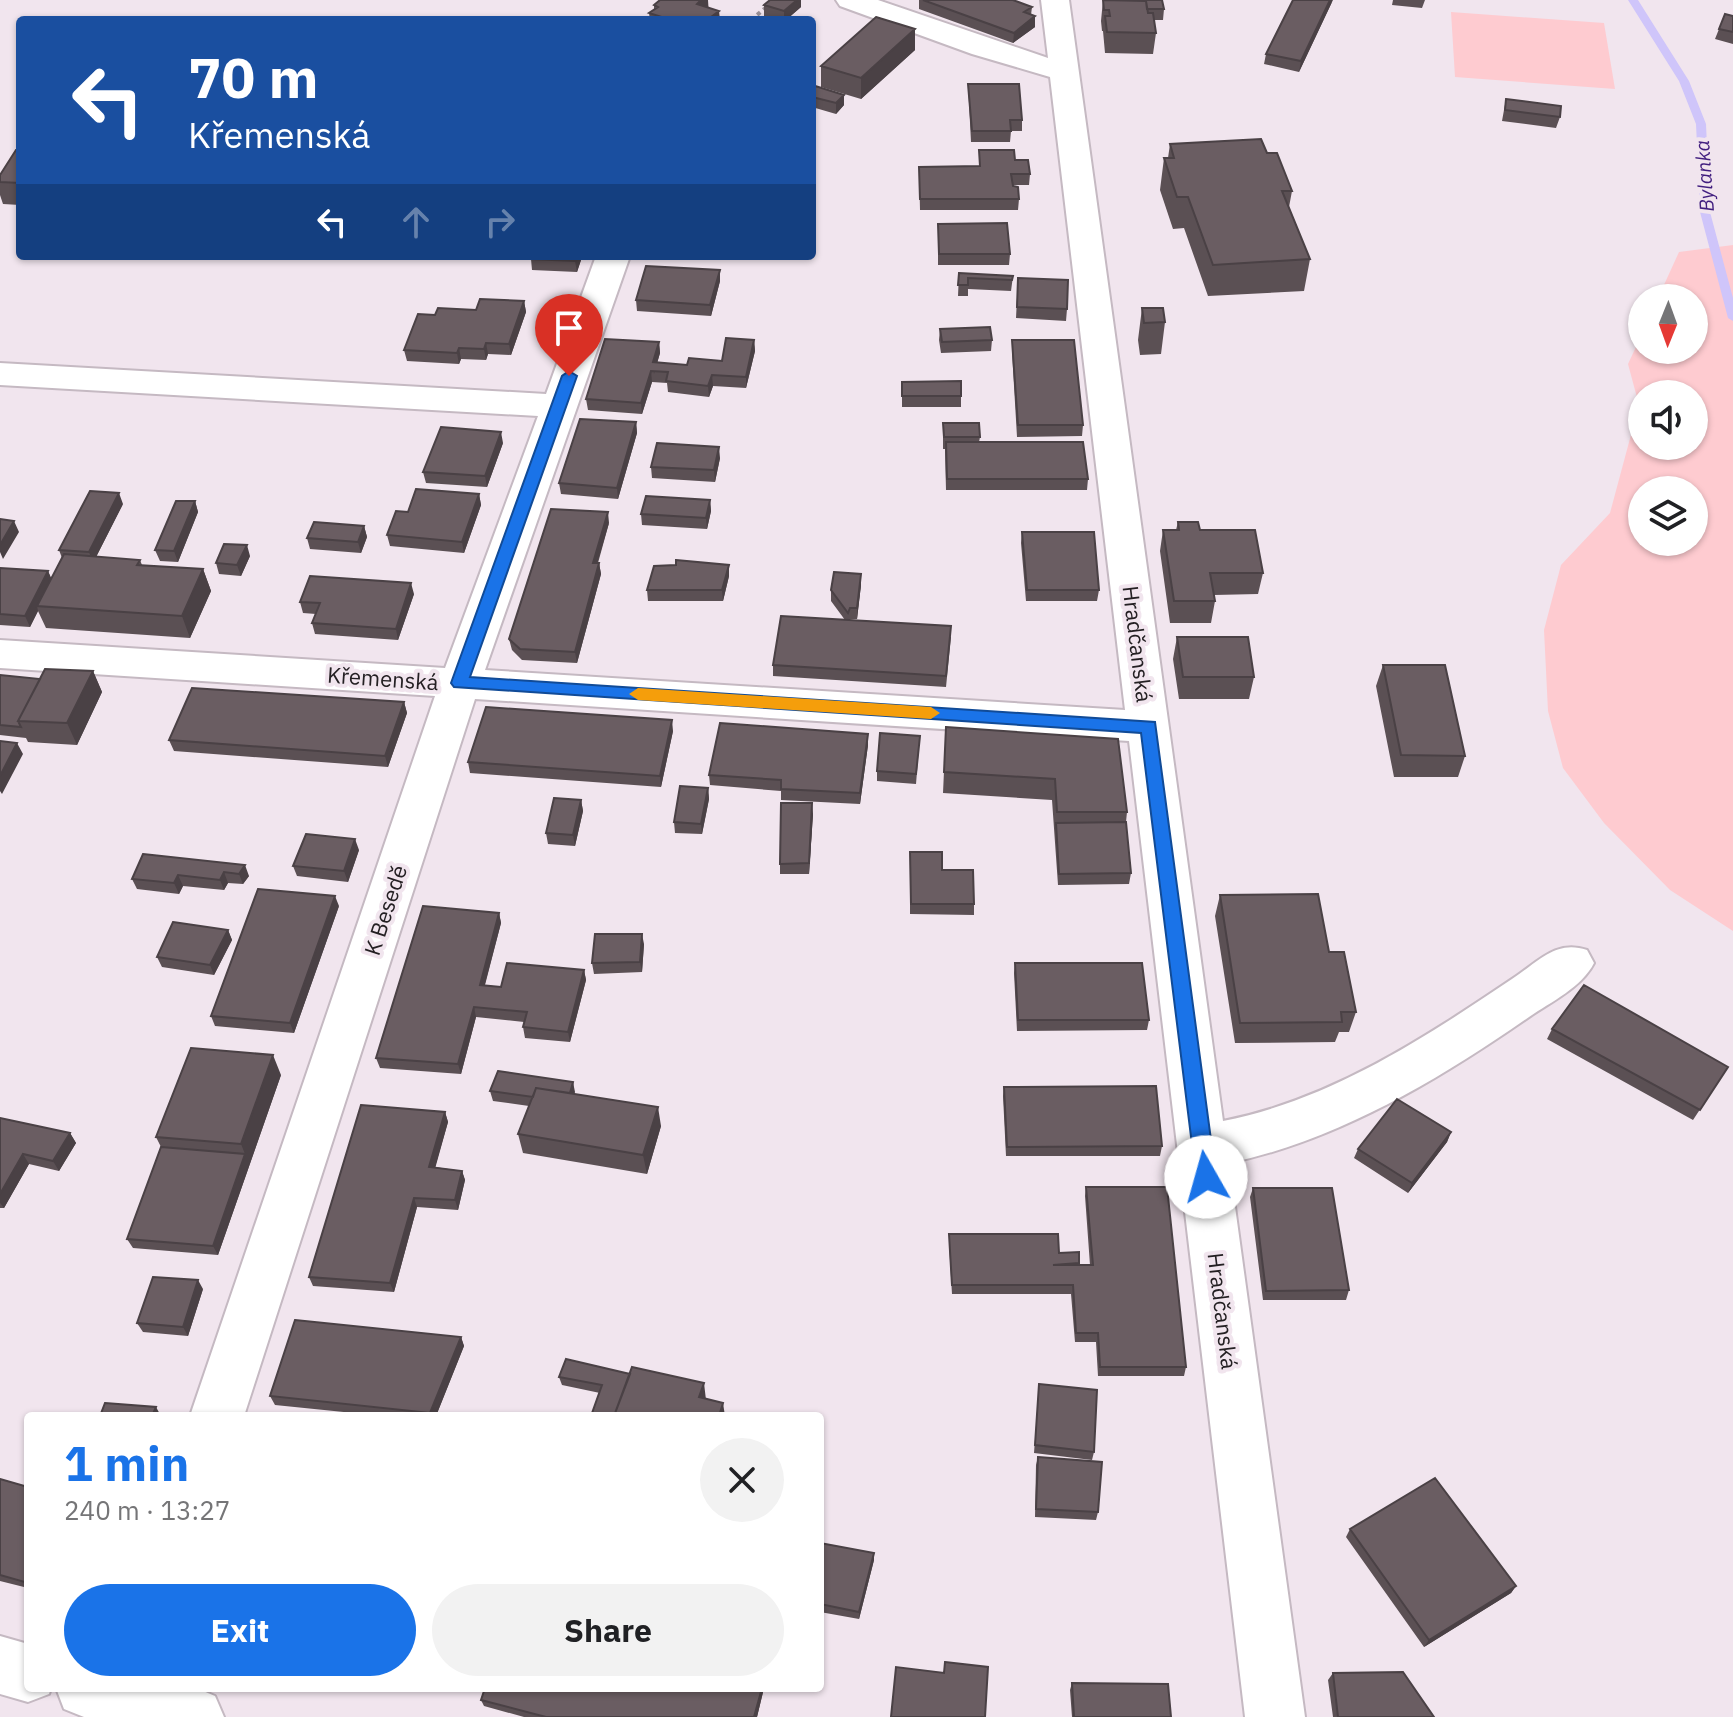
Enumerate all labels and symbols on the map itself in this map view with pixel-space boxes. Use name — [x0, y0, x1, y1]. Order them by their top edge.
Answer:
water label: Bylanka — [1688, 139, 1720, 213]
north arrow — [1628, 284, 1708, 364]
pin — [535, 294, 603, 376]
street label: Hradčanská — [1116, 584, 1160, 704]
street label: Křemenská — [326, 660, 440, 696]
street label: K Besedě — [357, 861, 413, 959]
position arrow — [1164, 1135, 1248, 1219]
street label: Hradčanská — [1201, 1251, 1245, 1371]

